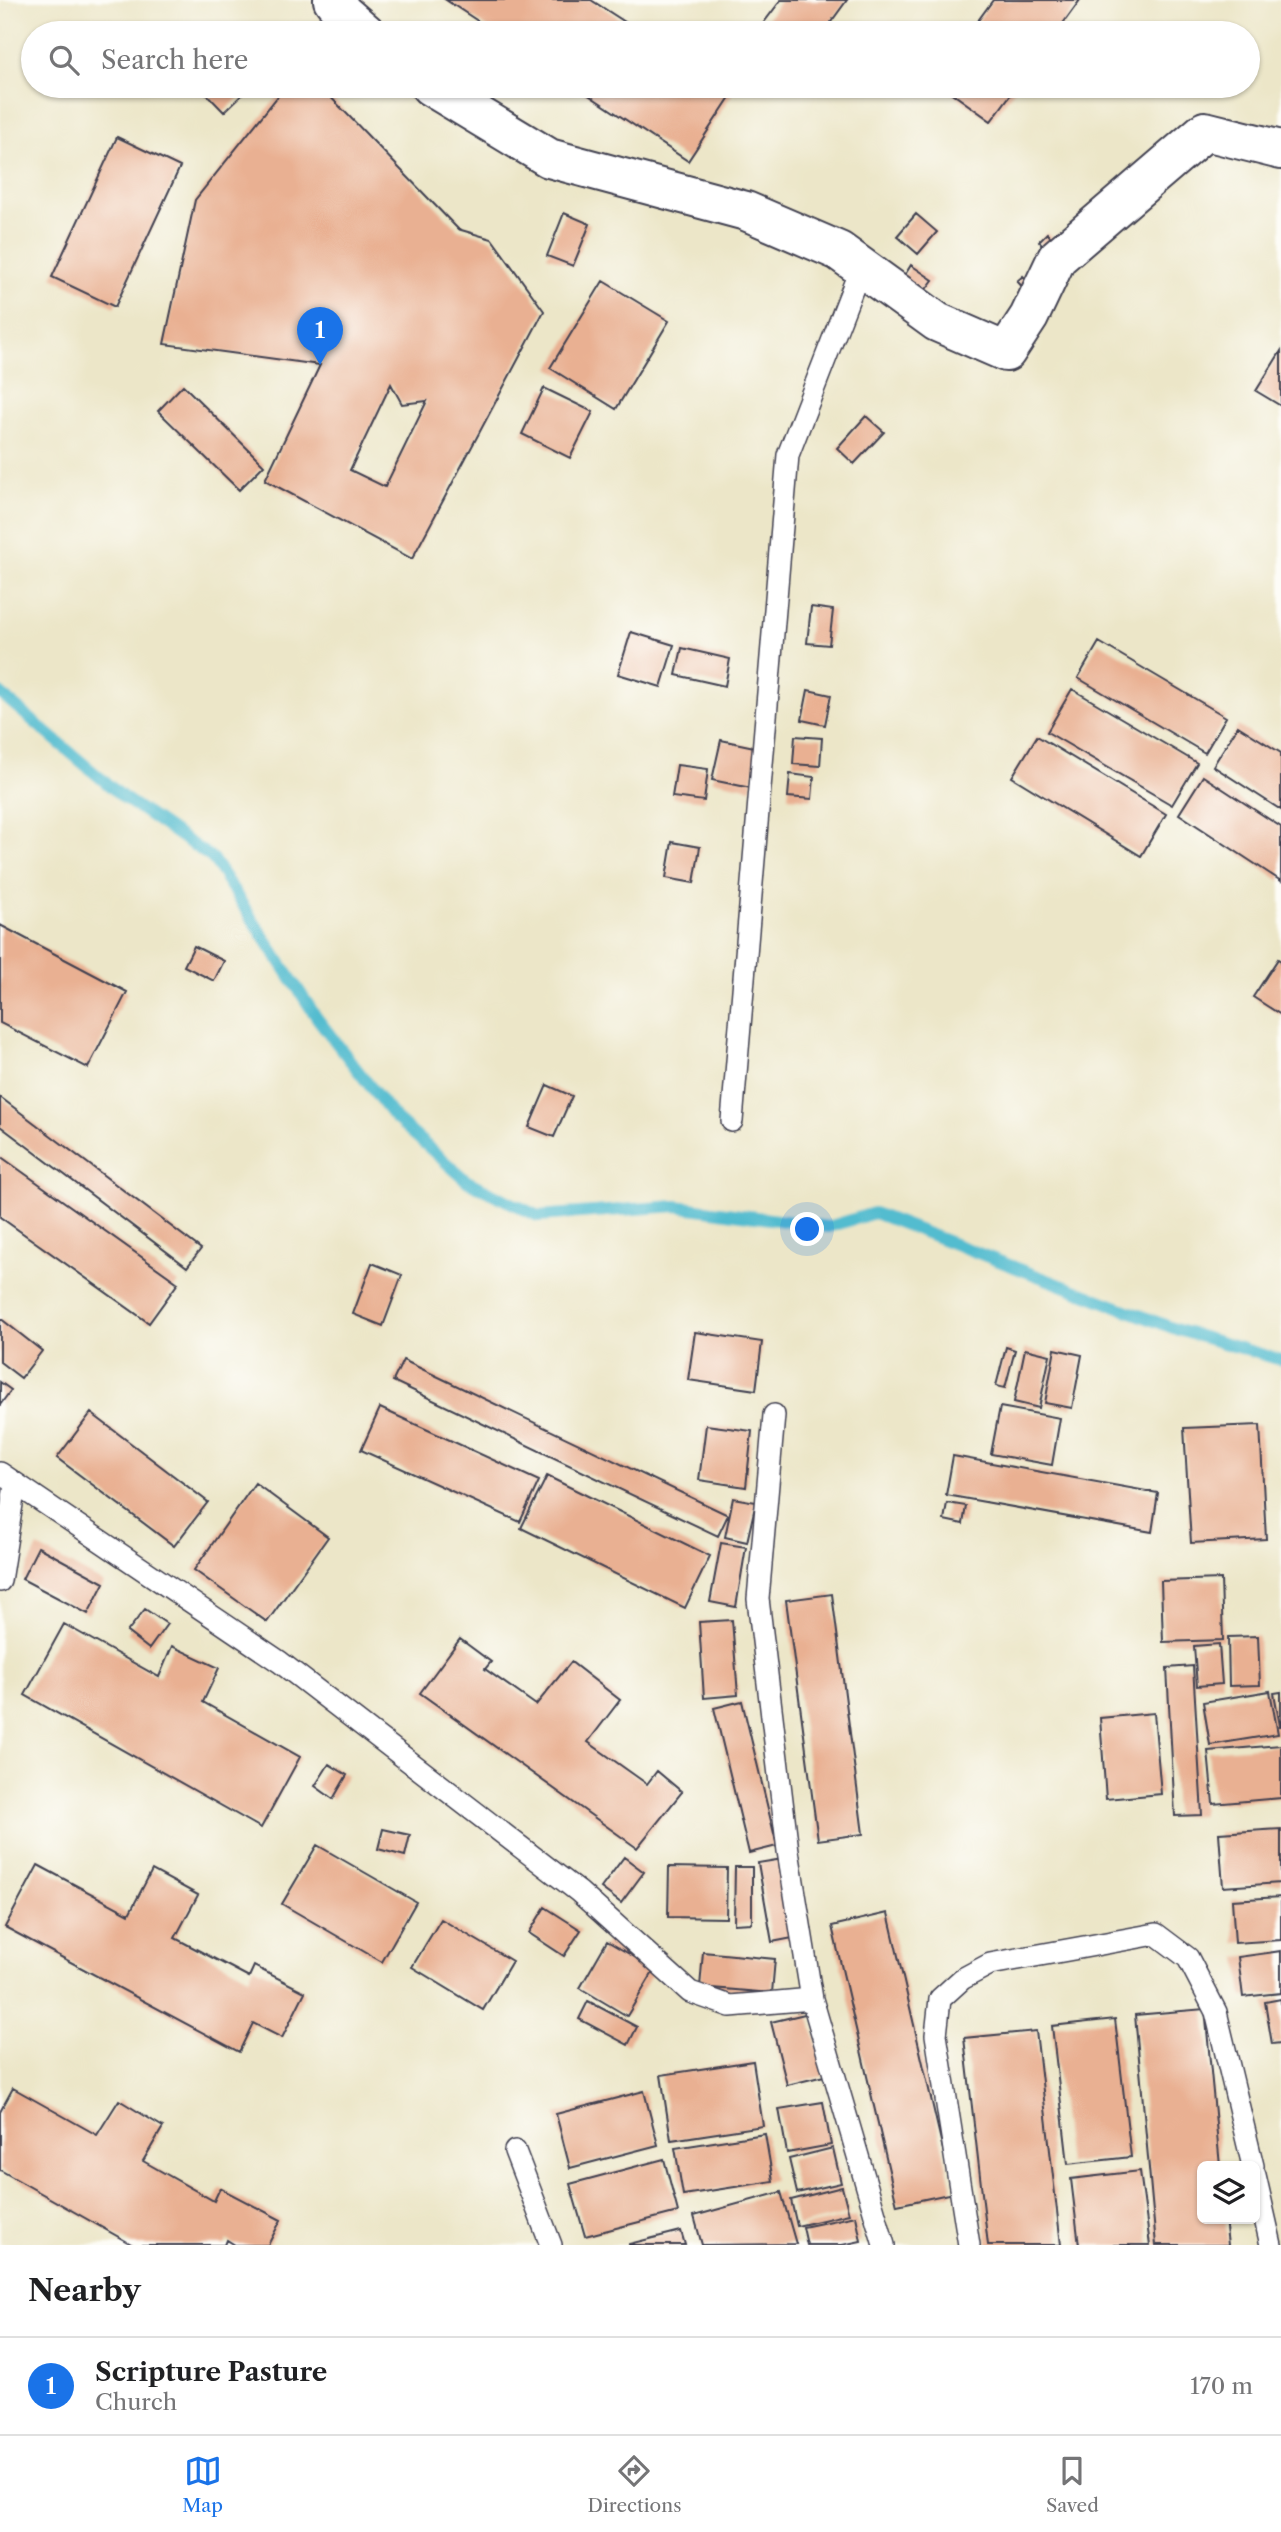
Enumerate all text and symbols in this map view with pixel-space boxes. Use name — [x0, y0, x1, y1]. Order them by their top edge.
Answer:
search box — [21, 21, 1260, 98]
icon: search — [45, 41, 83, 79]
text: Search here — [101, 44, 248, 76]
pin: 1 — [297, 307, 343, 365]
your location — [790, 1212, 824, 1246]
map controls — [1197, 2161, 1260, 2224]
button: layers — [1197, 2161, 1260, 2224]
text: Nearby — [28, 2272, 141, 2309]
text: Scripture Pasture — [95, 2356, 327, 2388]
text: 1 — [46, 2372, 56, 2400]
text: 170 m — [1190, 2372, 1253, 2400]
text: Church — [95, 2388, 177, 2416]
tab: Map — [182, 2452, 223, 2517]
tab: Directions — [588, 2452, 681, 2517]
tab: Saved — [1046, 2452, 1099, 2517]

